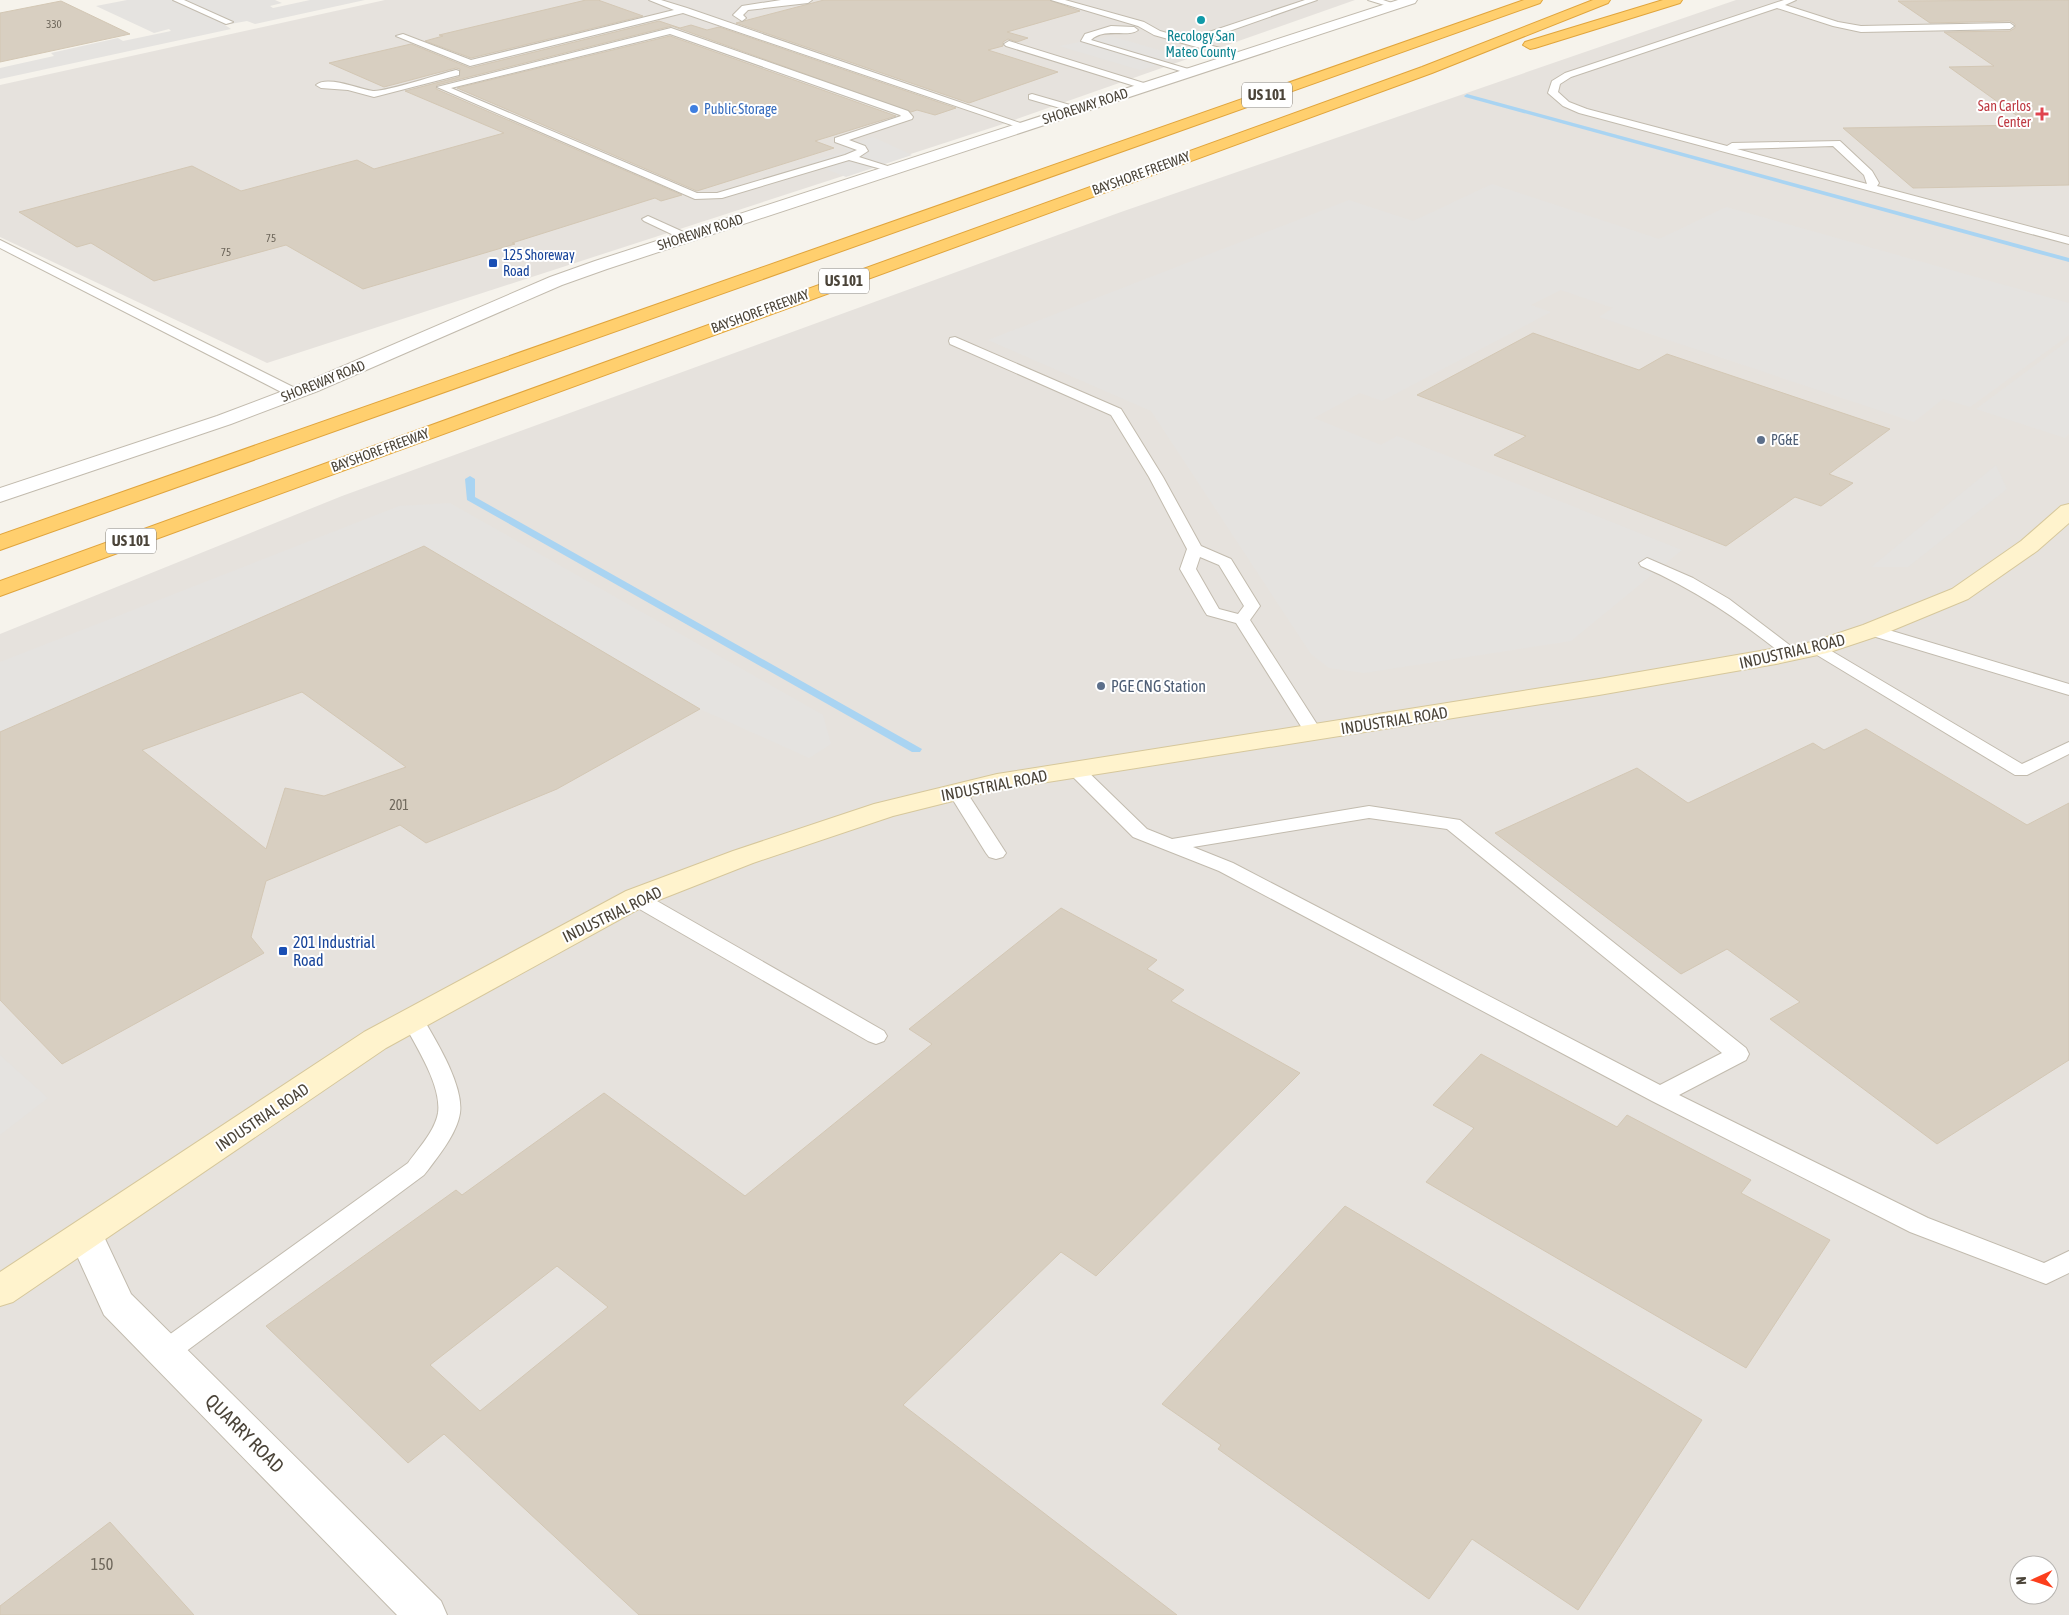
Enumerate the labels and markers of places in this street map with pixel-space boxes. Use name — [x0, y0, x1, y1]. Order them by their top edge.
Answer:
marker: Recology San Mateo County — [1195, 14, 1207, 26]
place label: Recology San Mateo County — [1166, 28, 1237, 60]
place label: San Carlos Center — [1978, 98, 2032, 130]
place label: Public Storage — [704, 101, 777, 117]
marker: Public Storage — [688, 103, 700, 115]
marker: San Carlos Center — [2035, 107, 2049, 121]
place label: 125 Shoreway Road — [503, 247, 575, 279]
marker: 125 Shoreway Road — [487, 257, 499, 269]
place label: PG&E — [1771, 432, 1799, 448]
marker: PG&E — [1755, 434, 1767, 446]
place label: PGE CNG Station — [1111, 677, 1206, 695]
marker: PGE CNG Station — [1095, 680, 1107, 692]
place label: 201 Industrial Road — [293, 933, 376, 969]
marker: 201 Industrial Road — [277, 945, 289, 957]

